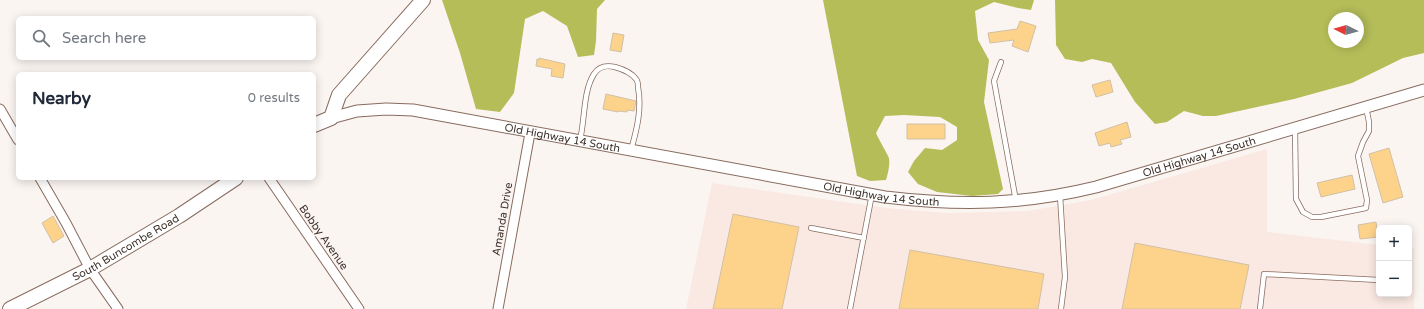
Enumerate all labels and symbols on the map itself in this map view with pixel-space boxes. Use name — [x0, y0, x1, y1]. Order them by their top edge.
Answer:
north arrow — [1328, 12, 1364, 48]
street label: Old Highway 14 South — [504, 121, 621, 155]
street label: Old Highway 14 South — [1141, 134, 1257, 180]
street label: Old Highway 14 South — [822, 180, 940, 209]
street label: Amanda Drive — [490, 181, 515, 257]
street label: Bobby Avenue — [296, 202, 351, 272]
street label: South Buncombe Road — [70, 212, 181, 284]

